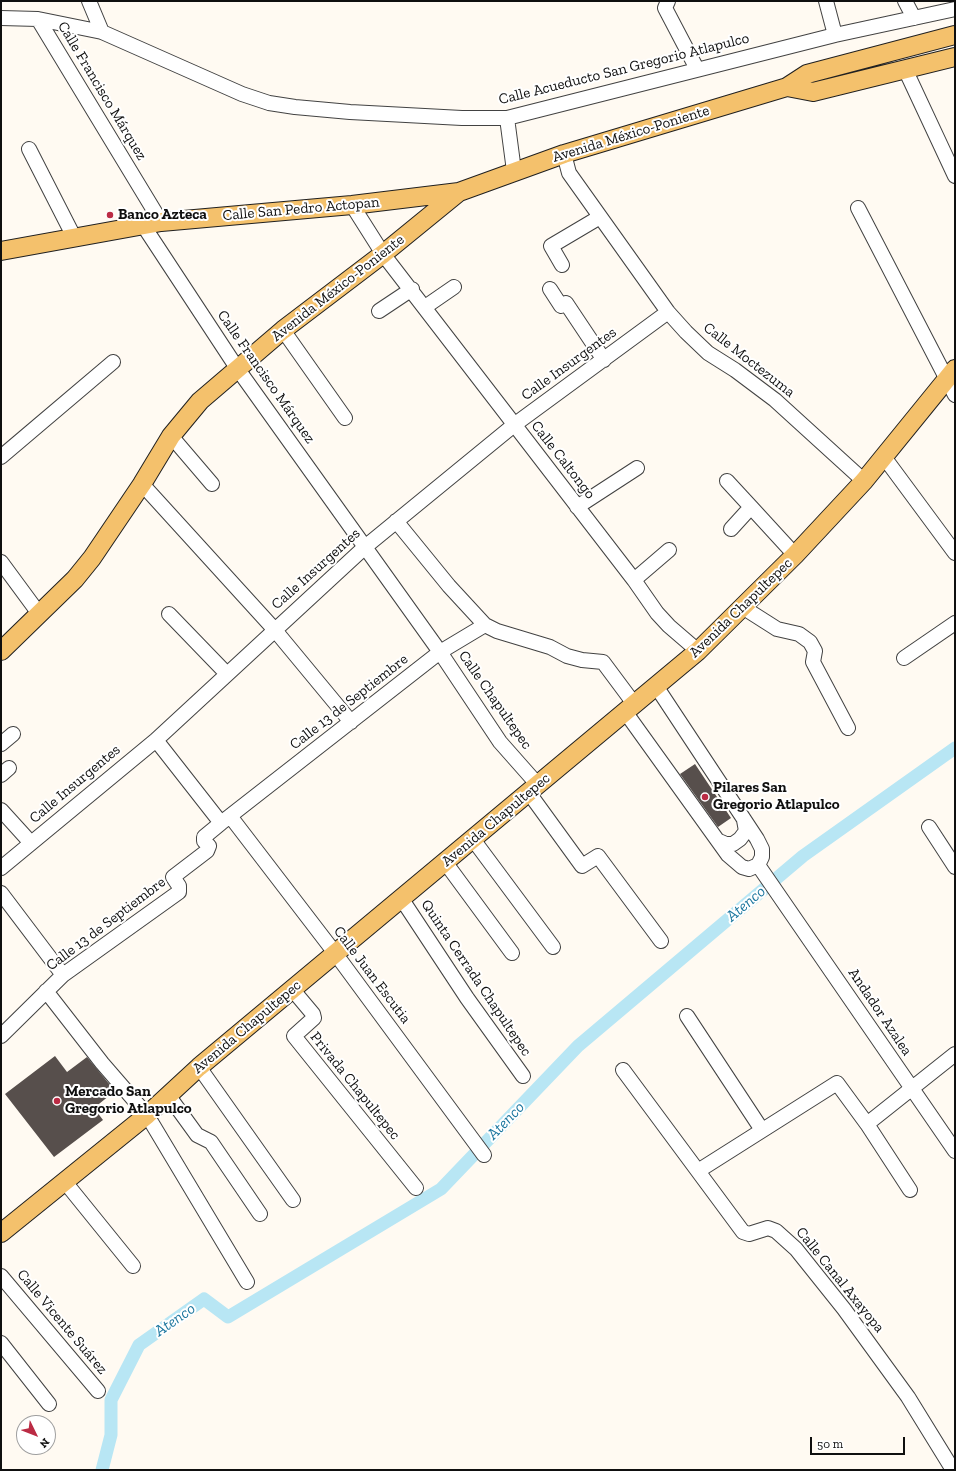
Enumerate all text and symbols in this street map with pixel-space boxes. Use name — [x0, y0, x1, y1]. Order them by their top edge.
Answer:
street label: Calle Francisco Márquez — [53, 18, 151, 164]
street label: Calle Acueducto San Gregorio Atlapulco — [497, 29, 751, 109]
street label: Avenida México-Poniente — [550, 102, 712, 166]
street label: Calle San Pedro Actopan — [222, 193, 380, 225]
place label: Banco Azteca — [118, 206, 207, 224]
marker: Banco Azteca — [105, 210, 115, 220]
street label: Avenida México-Poniente — [268, 231, 408, 345]
street label: Calle Francisco Márquez — [213, 307, 319, 447]
street label: Calle Moctezuma — [700, 319, 798, 401]
street label: Calle Insurgentes — [518, 323, 620, 405]
street label: Calle Caltongo — [527, 417, 599, 503]
street label: Calle Insurgentes — [268, 524, 364, 614]
street label: Avenida Chapultepec — [686, 554, 796, 662]
street label: Calle Chapultepec — [454, 647, 536, 753]
street label: Calle 13 de Septiembre — [286, 650, 412, 754]
street label: Calle Insurgentes — [26, 741, 124, 827]
street label: Avenida Chapultepec — [438, 769, 554, 871]
place label: Pilares San Gregorio Atlapulco — [713, 779, 840, 814]
marker: Pilares San Gregorio Atlapulco — [700, 792, 710, 802]
street label: Calle 13 de Septiembre — [43, 873, 169, 975]
water label: Atenco — [722, 882, 770, 926]
street label: Quinta Cerrada Chapultepec — [417, 896, 535, 1060]
street label: Calle Juan Escutia — [330, 923, 414, 1027]
street label: Andador Azalea — [844, 965, 916, 1059]
street label: Avenida Chapultepec — [189, 976, 305, 1078]
street label: Privada Chapultepec — [306, 1028, 404, 1144]
place label: Mercado San Gregorio Atlapulco — [65, 1083, 192, 1118]
marker: Mercado San Gregorio Atlapulco — [52, 1096, 62, 1106]
water label: Atenco — [483, 1098, 529, 1144]
street label: Calle Canal Axayopa — [792, 1224, 888, 1336]
street label: Calle Vicente Suárez — [13, 1266, 111, 1378]
water label: Atenco — [151, 1299, 199, 1341]
north arrow — [16, 1415, 56, 1455]
scale bar — [812, 1429, 907, 1455]
text: N — [37, 1435, 52, 1450]
text: 50 m — [817, 1437, 843, 1451]

